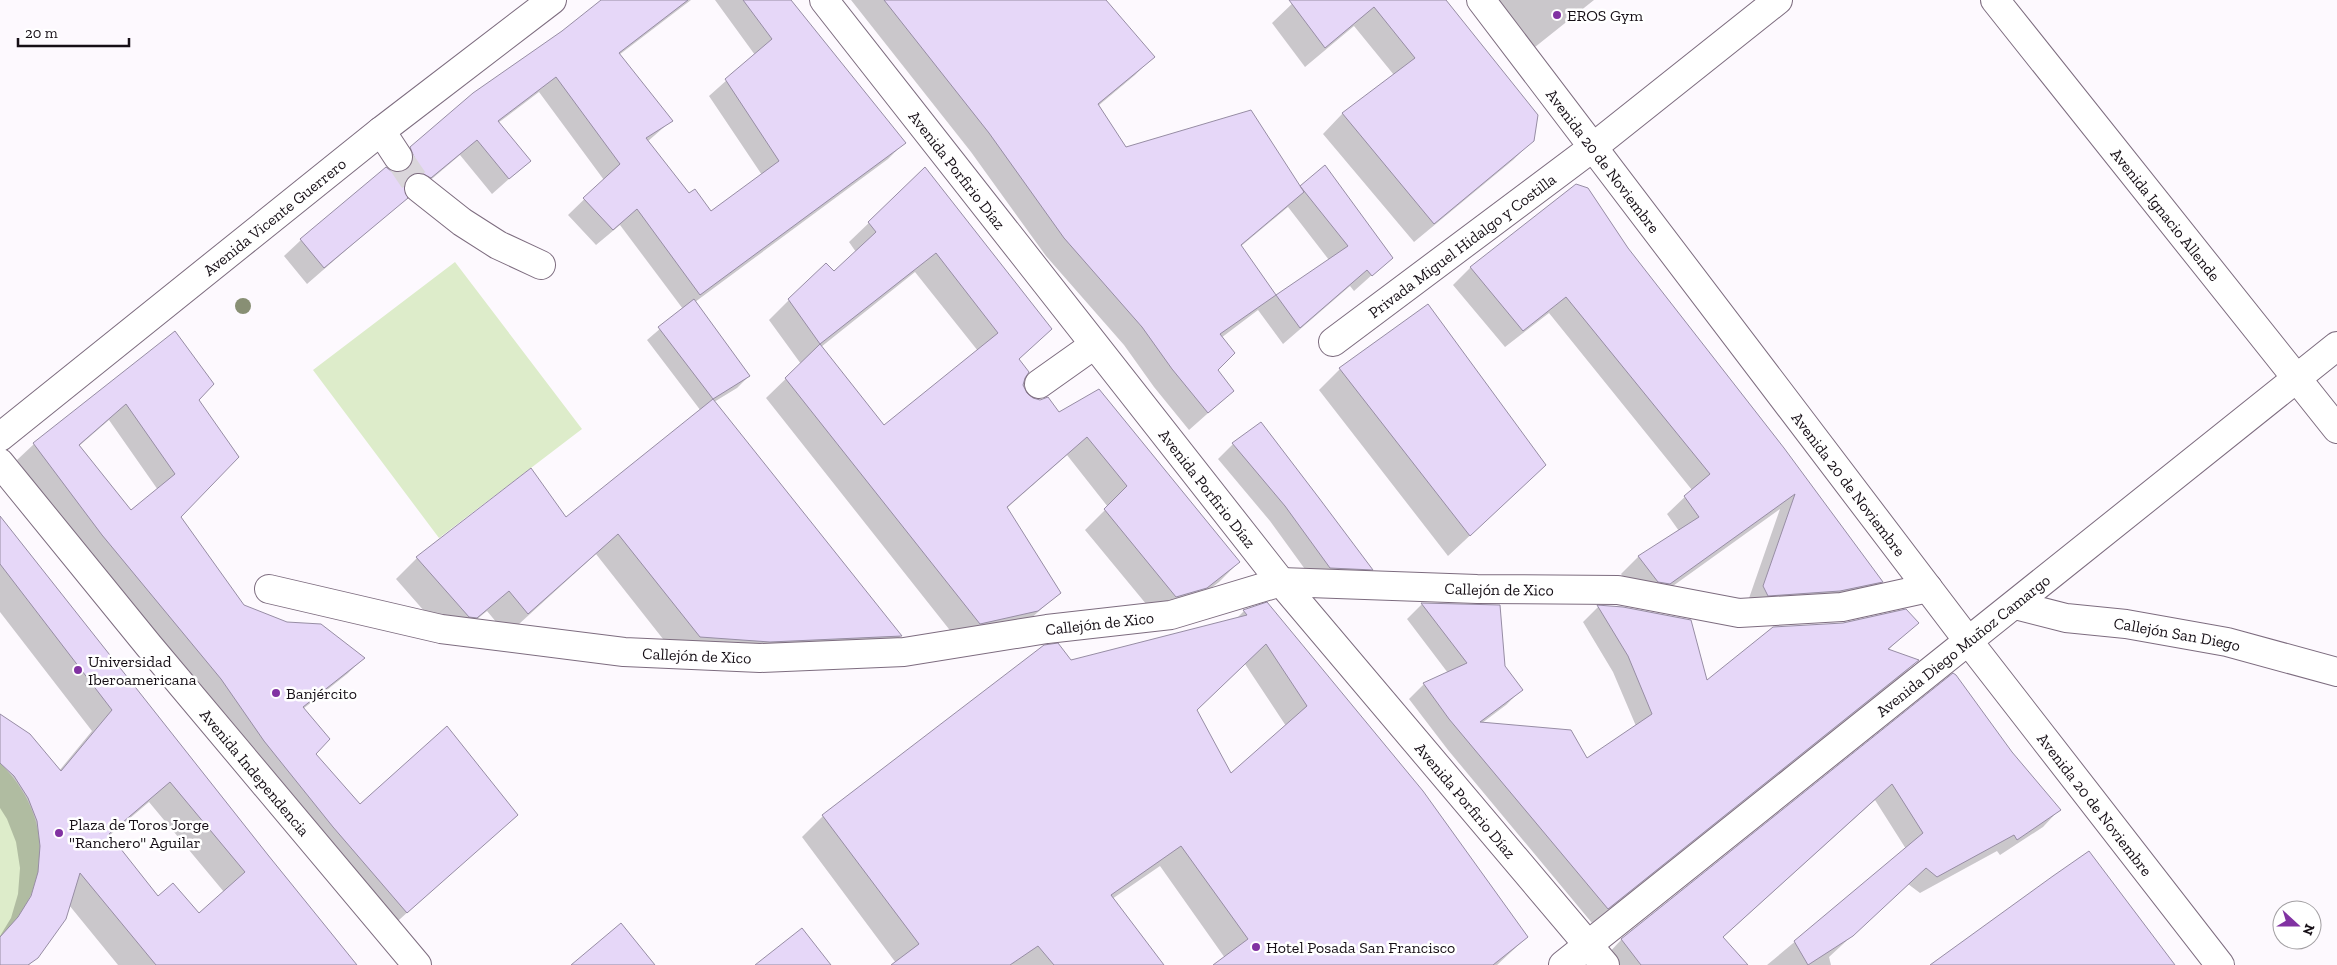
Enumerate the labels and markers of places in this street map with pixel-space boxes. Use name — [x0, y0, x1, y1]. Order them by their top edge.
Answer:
place label: EROS Gym — [1567, 6, 1643, 25]
marker: EROS Gym — [1551, 9, 1563, 21]
place label: Universidad Iberoamericana — [88, 652, 197, 689]
marker: Universidad Iberoamericana — [72, 664, 84, 676]
place label: Banjército — [286, 684, 357, 703]
marker: Banjército — [270, 687, 282, 699]
place label: Plaza de Toros Jorge "Ranchero" Aguilar — [69, 815, 209, 852]
marker: Plaza de Toros Jorge "Ranchero" Aguilar — [53, 827, 65, 839]
place label: Hotel Posada San Francisco — [1266, 938, 1455, 957]
marker: Hotel Posada San Francisco — [1250, 941, 1262, 953]

